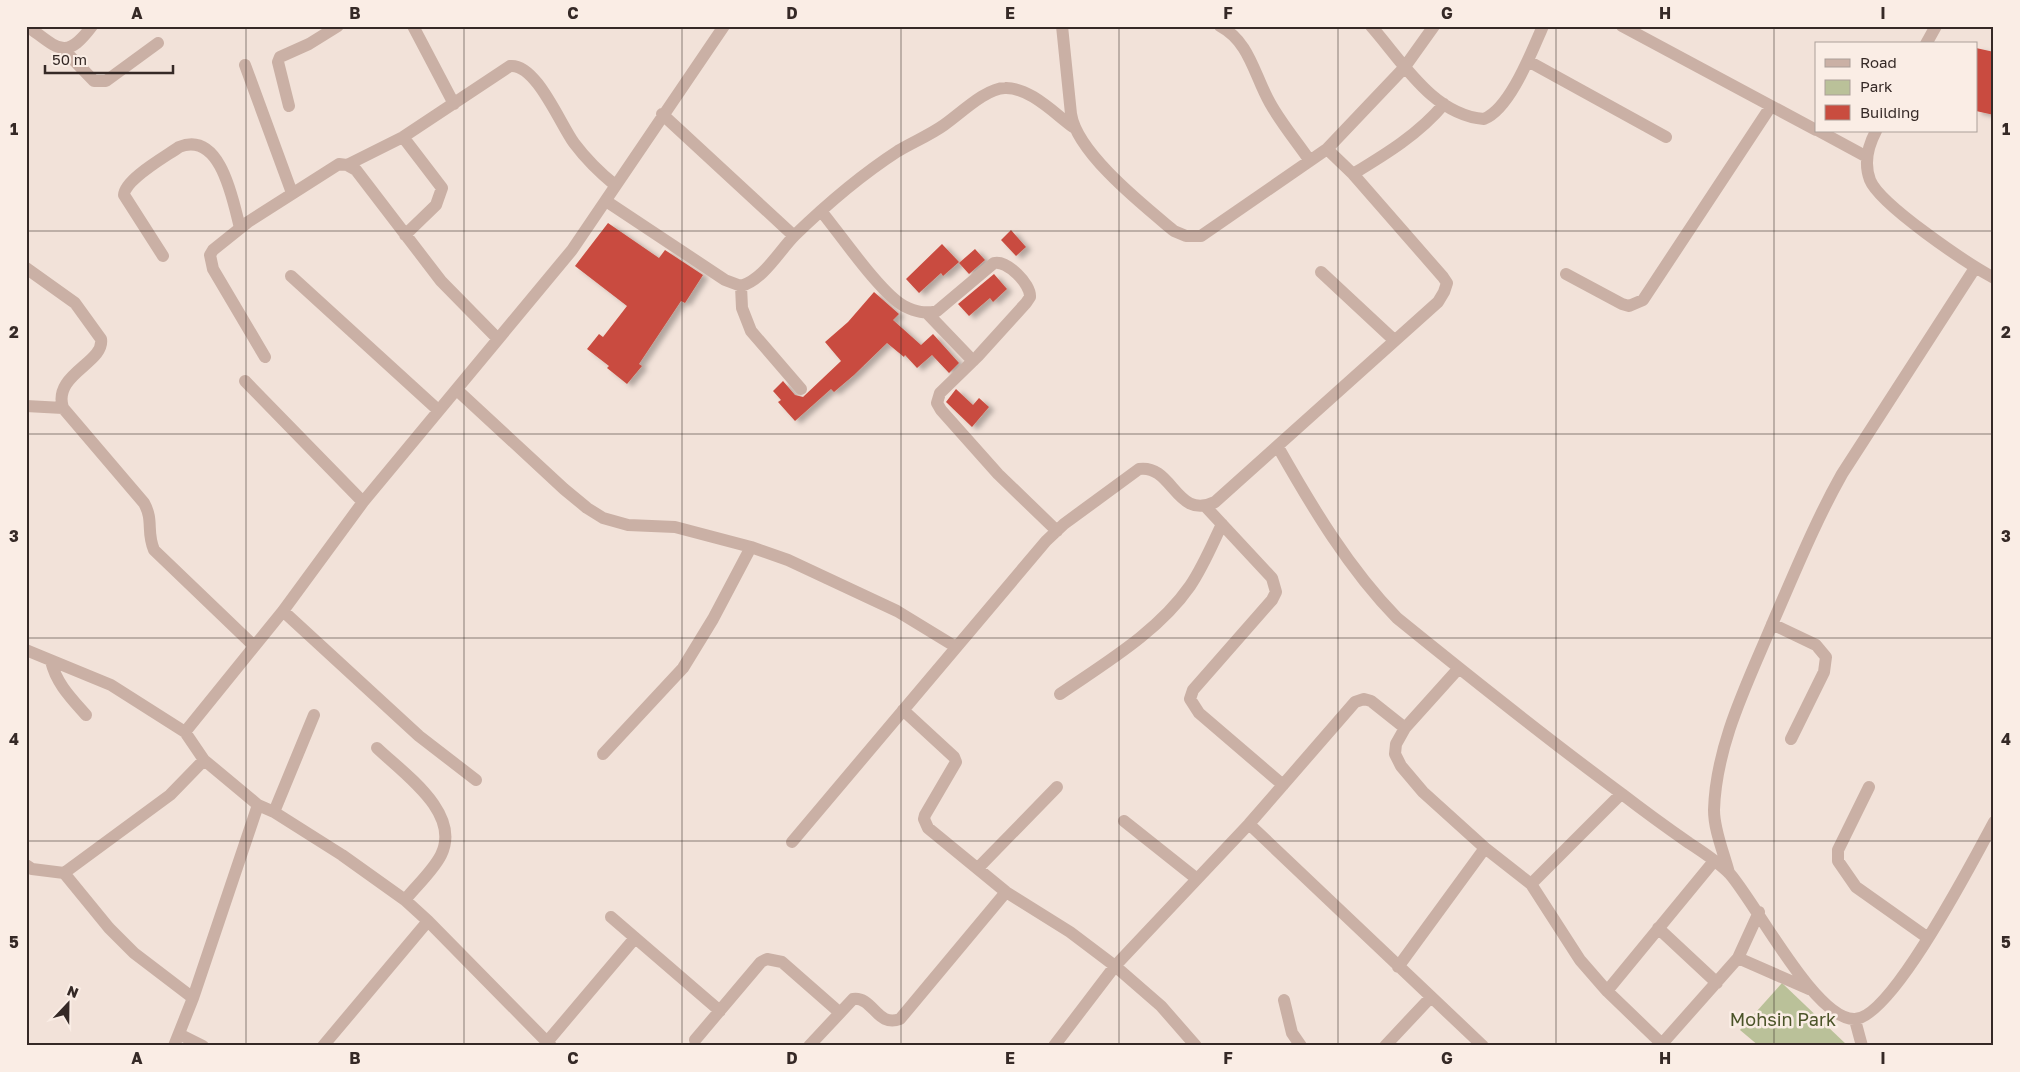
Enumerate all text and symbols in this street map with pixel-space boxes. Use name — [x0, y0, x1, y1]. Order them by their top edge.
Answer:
text: A — [131, 3, 143, 23]
text: B — [349, 3, 361, 23]
text: C — [567, 3, 579, 23]
text: D — [786, 3, 798, 23]
text: E — [1005, 3, 1015, 23]
text: F — [1223, 3, 1233, 23]
text: G — [1441, 3, 1453, 23]
text: H — [1659, 3, 1671, 23]
text: I — [1880, 3, 1886, 23]
scale bar — [45, 42, 172, 74]
legend — [1815, 42, 1978, 132]
text: 50 m — [52, 50, 87, 68]
text: Road — [1860, 53, 1897, 71]
text: Park — [1860, 77, 1893, 95]
text: Building — [1860, 103, 1920, 121]
text: 1 — [10, 119, 18, 139]
text: 1 — [2002, 119, 2010, 139]
text: 2 — [9, 322, 19, 342]
text: 2 — [2001, 322, 2011, 342]
text: 3 — [9, 526, 19, 546]
text: 3 — [2001, 526, 2011, 546]
text: 4 — [9, 729, 19, 749]
text: 4 — [2001, 729, 2011, 749]
text: 5 — [9, 932, 19, 952]
text: 5 — [2001, 932, 2011, 952]
north arrow — [42, 980, 92, 1030]
text: N — [65, 982, 81, 1001]
park label: Mohsin Park — [1730, 1008, 1836, 1030]
text: A — [131, 1048, 143, 1068]
text: B — [349, 1048, 361, 1068]
text: C — [567, 1048, 579, 1068]
text: D — [786, 1048, 798, 1068]
text: E — [1005, 1048, 1015, 1068]
text: F — [1223, 1048, 1233, 1068]
text: G — [1441, 1048, 1453, 1068]
text: H — [1659, 1048, 1671, 1068]
text: I — [1880, 1048, 1886, 1068]

